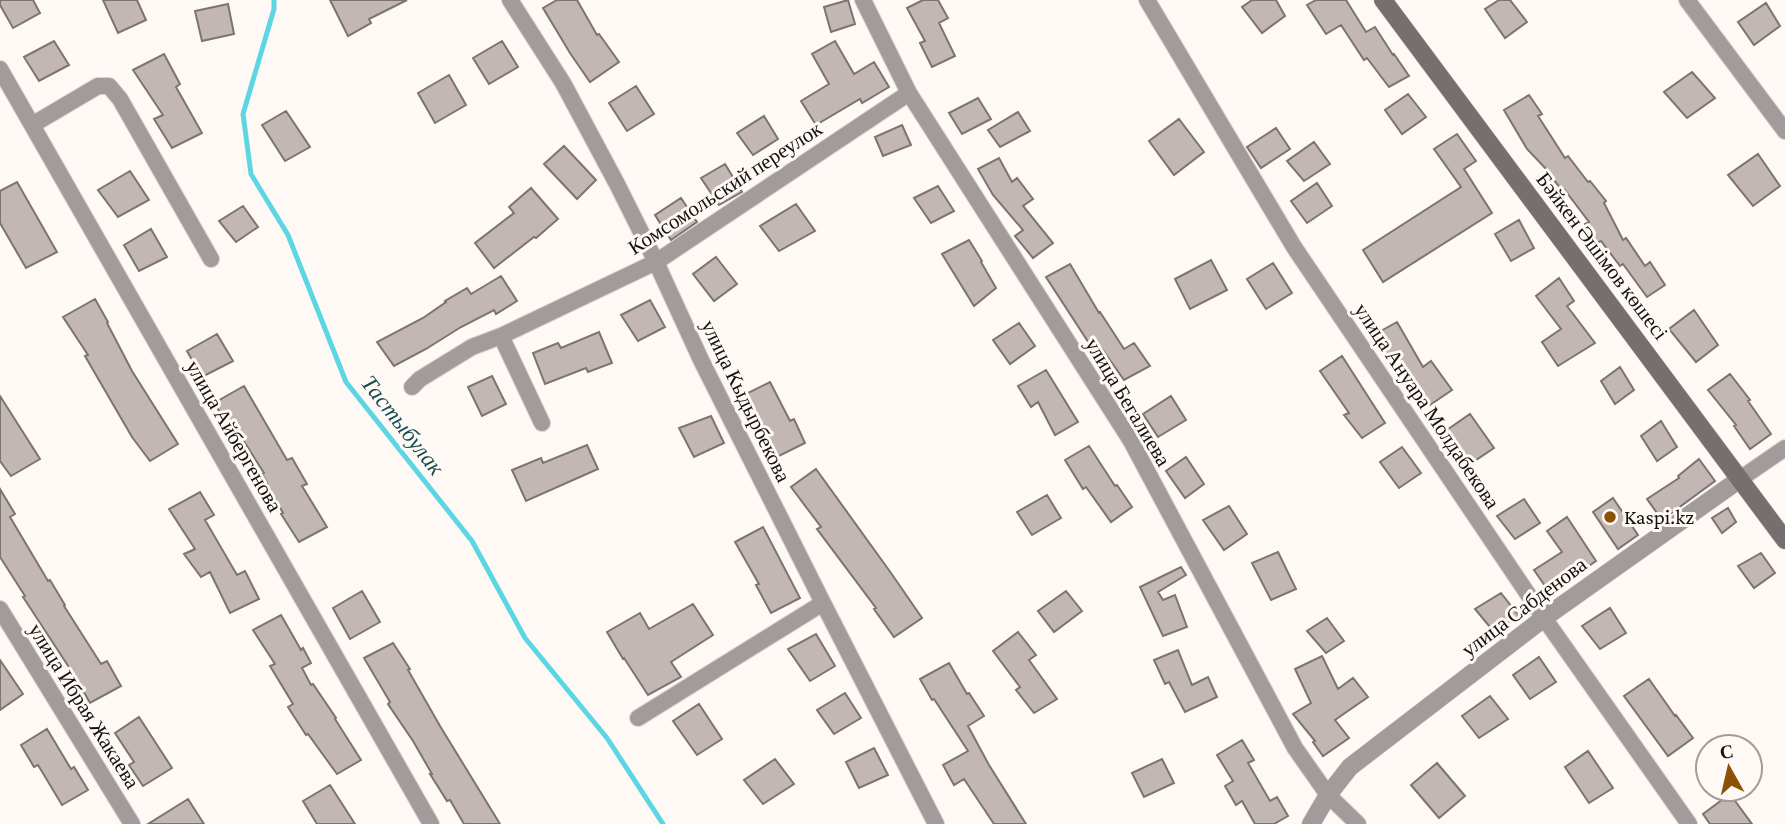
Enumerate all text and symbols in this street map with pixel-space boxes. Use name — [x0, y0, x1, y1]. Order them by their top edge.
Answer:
street label: Комсомольский переулок — [624, 116, 827, 260]
street label: Бәйкен Әшімов көшесі — [1531, 168, 1673, 345]
street label: улица Ануара Молдабекова — [1349, 299, 1505, 514]
street label: улица Кыдырбекова — [696, 316, 796, 487]
street label: улица Бегалиева — [1080, 334, 1176, 471]
street label: улица Айбергенова — [181, 356, 287, 517]
water label: Тастыбулак — [356, 370, 450, 480]
place label: Kaspi.kz — [1624, 505, 1694, 529]
marker: Kaspi.kz — [1602, 509, 1618, 525]
street label: улица Сабденова — [1457, 552, 1592, 662]
street label: улица Ибрая Жакаева — [23, 619, 145, 794]
north arrow — [1694, 733, 1764, 803]
text: С — [1718, 740, 1735, 763]

